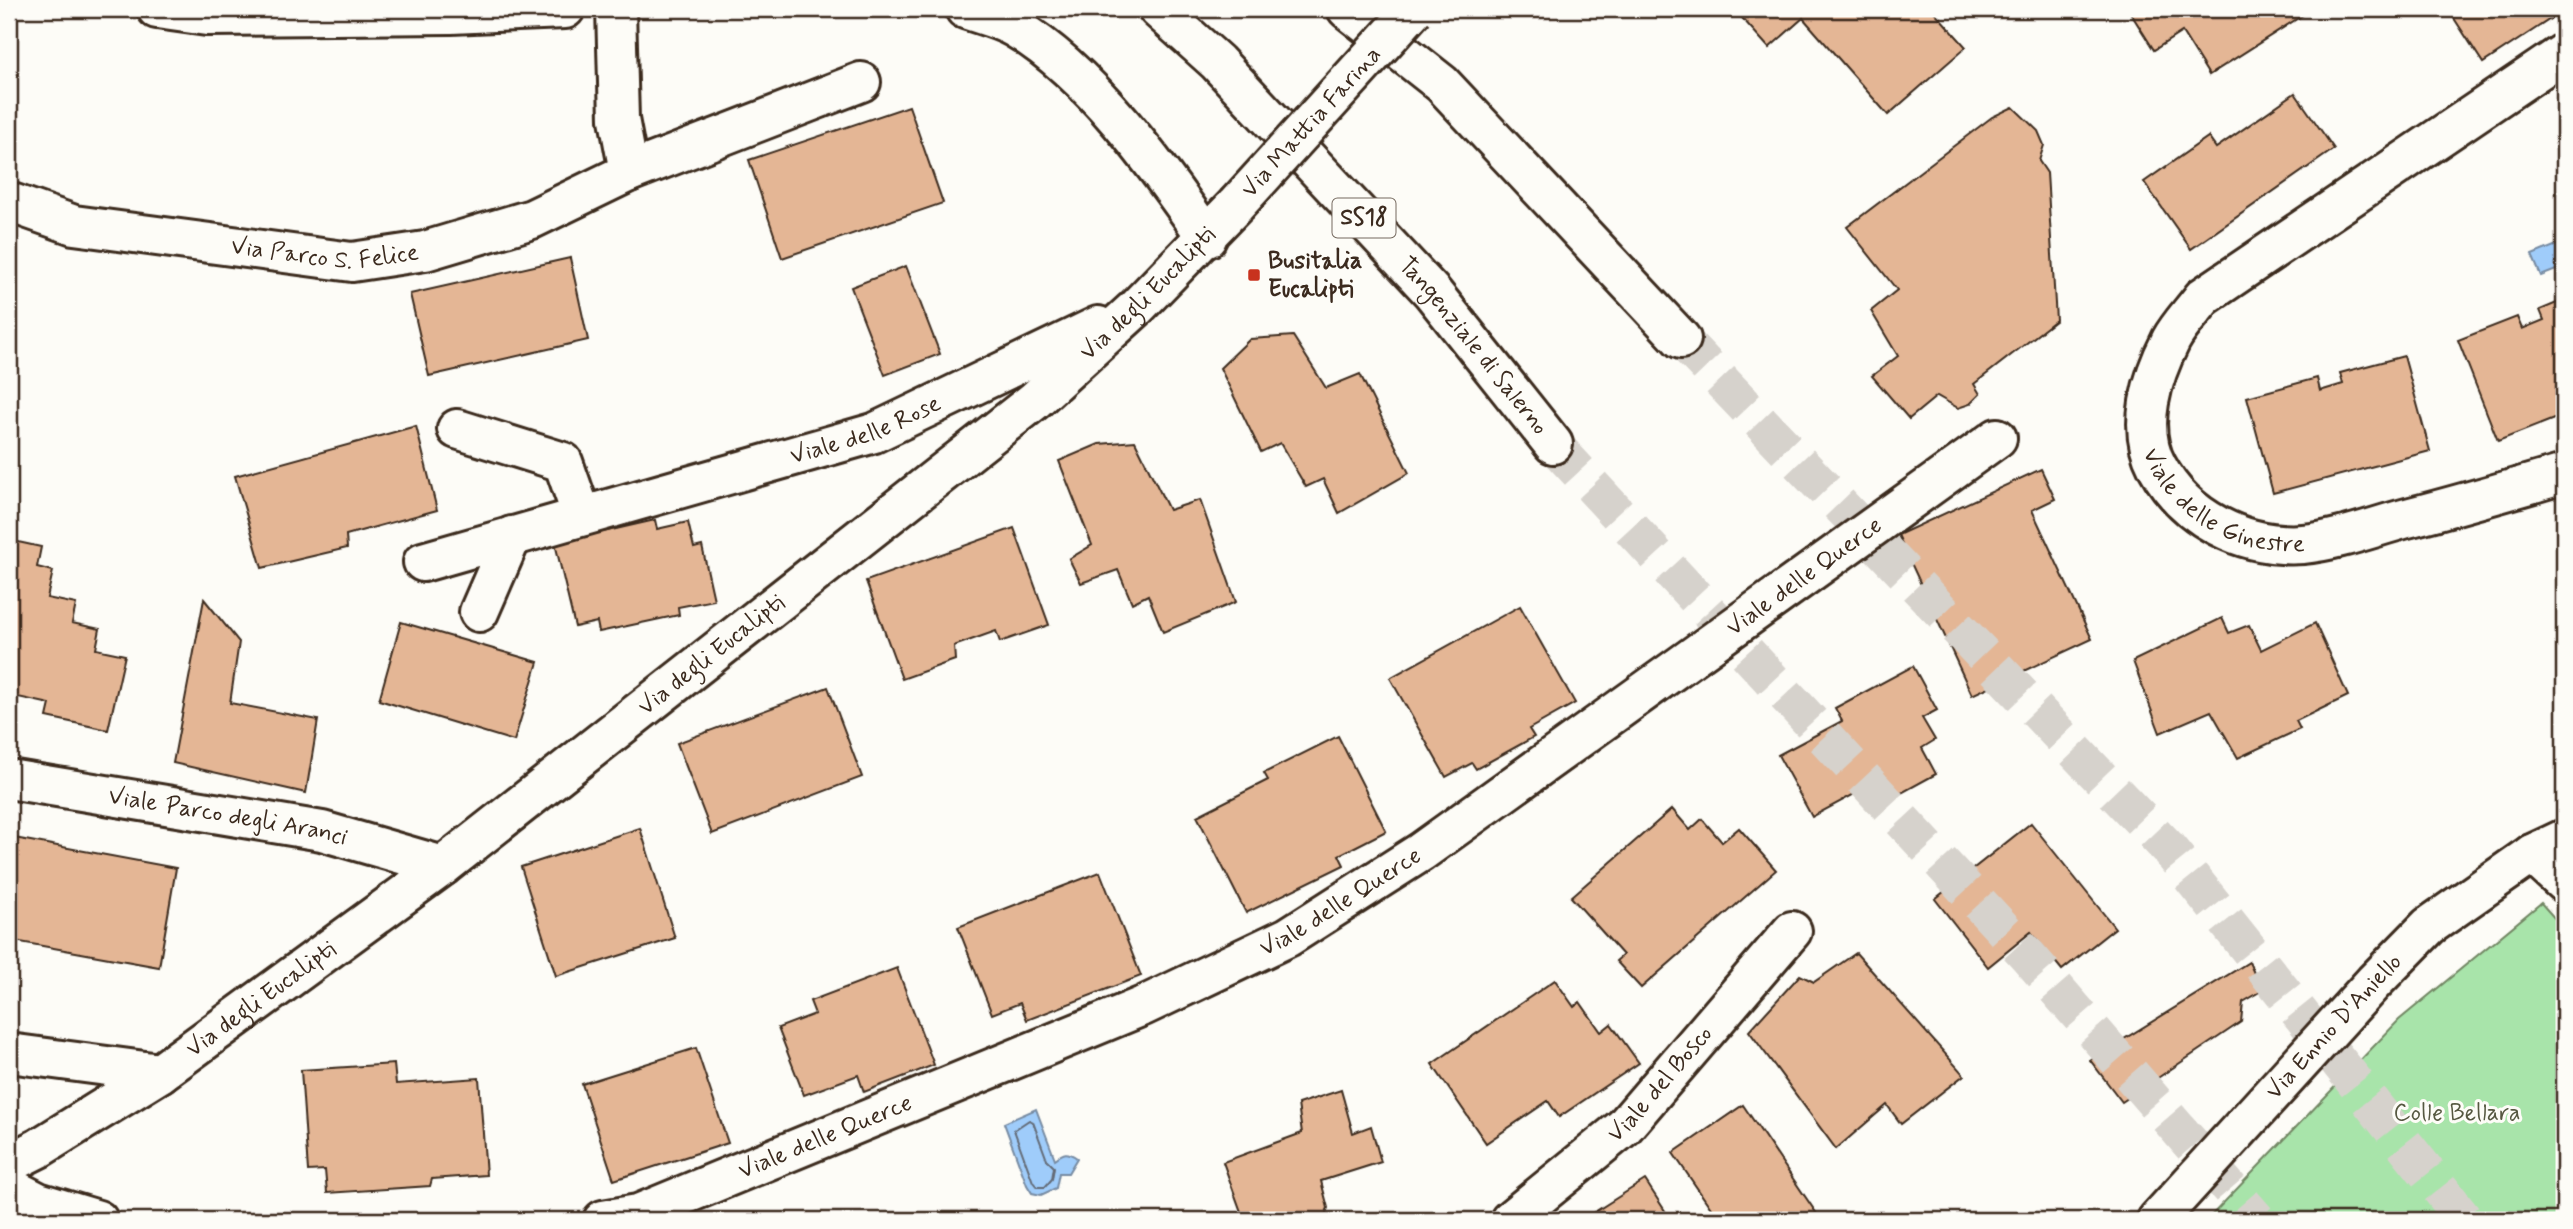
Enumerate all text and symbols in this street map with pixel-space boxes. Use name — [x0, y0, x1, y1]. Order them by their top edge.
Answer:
street label: Via Mattia Farina — [1234, 40, 1388, 204]
road number: SS18 — [1332, 198, 1396, 238]
street label: Via degli Eucalipti — [1073, 220, 1222, 367]
street label: Via Parco S. Felice — [229, 231, 421, 277]
place label: Busitalia Eucalipti — [1268, 246, 1362, 305]
street label: Tangenziale di Salerno — [1392, 250, 1555, 441]
marker: Busitalia Eucalipti — [1246, 267, 1262, 283]
street label: Viale delle Rose — [787, 388, 946, 472]
street label: Viale delle Ginestre — [2135, 444, 2305, 560]
street label: Viale delle Querce — [1720, 510, 1888, 643]
street label: Via degli Eucalipti — [631, 587, 791, 722]
street label: Viale Parco degli Aranci — [106, 780, 351, 853]
street label: Viale delle Querce — [1254, 840, 1427, 964]
street label: Via degli Eucalipti — [180, 934, 342, 1064]
street label: Via Ennio D'Aniello — [2259, 947, 2409, 1106]
street label: Viale del Bosco — [1601, 1019, 1719, 1150]
street label: Viale delle Querce — [734, 1087, 917, 1186]
park label: Colle Bellara — [2394, 1098, 2520, 1129]

